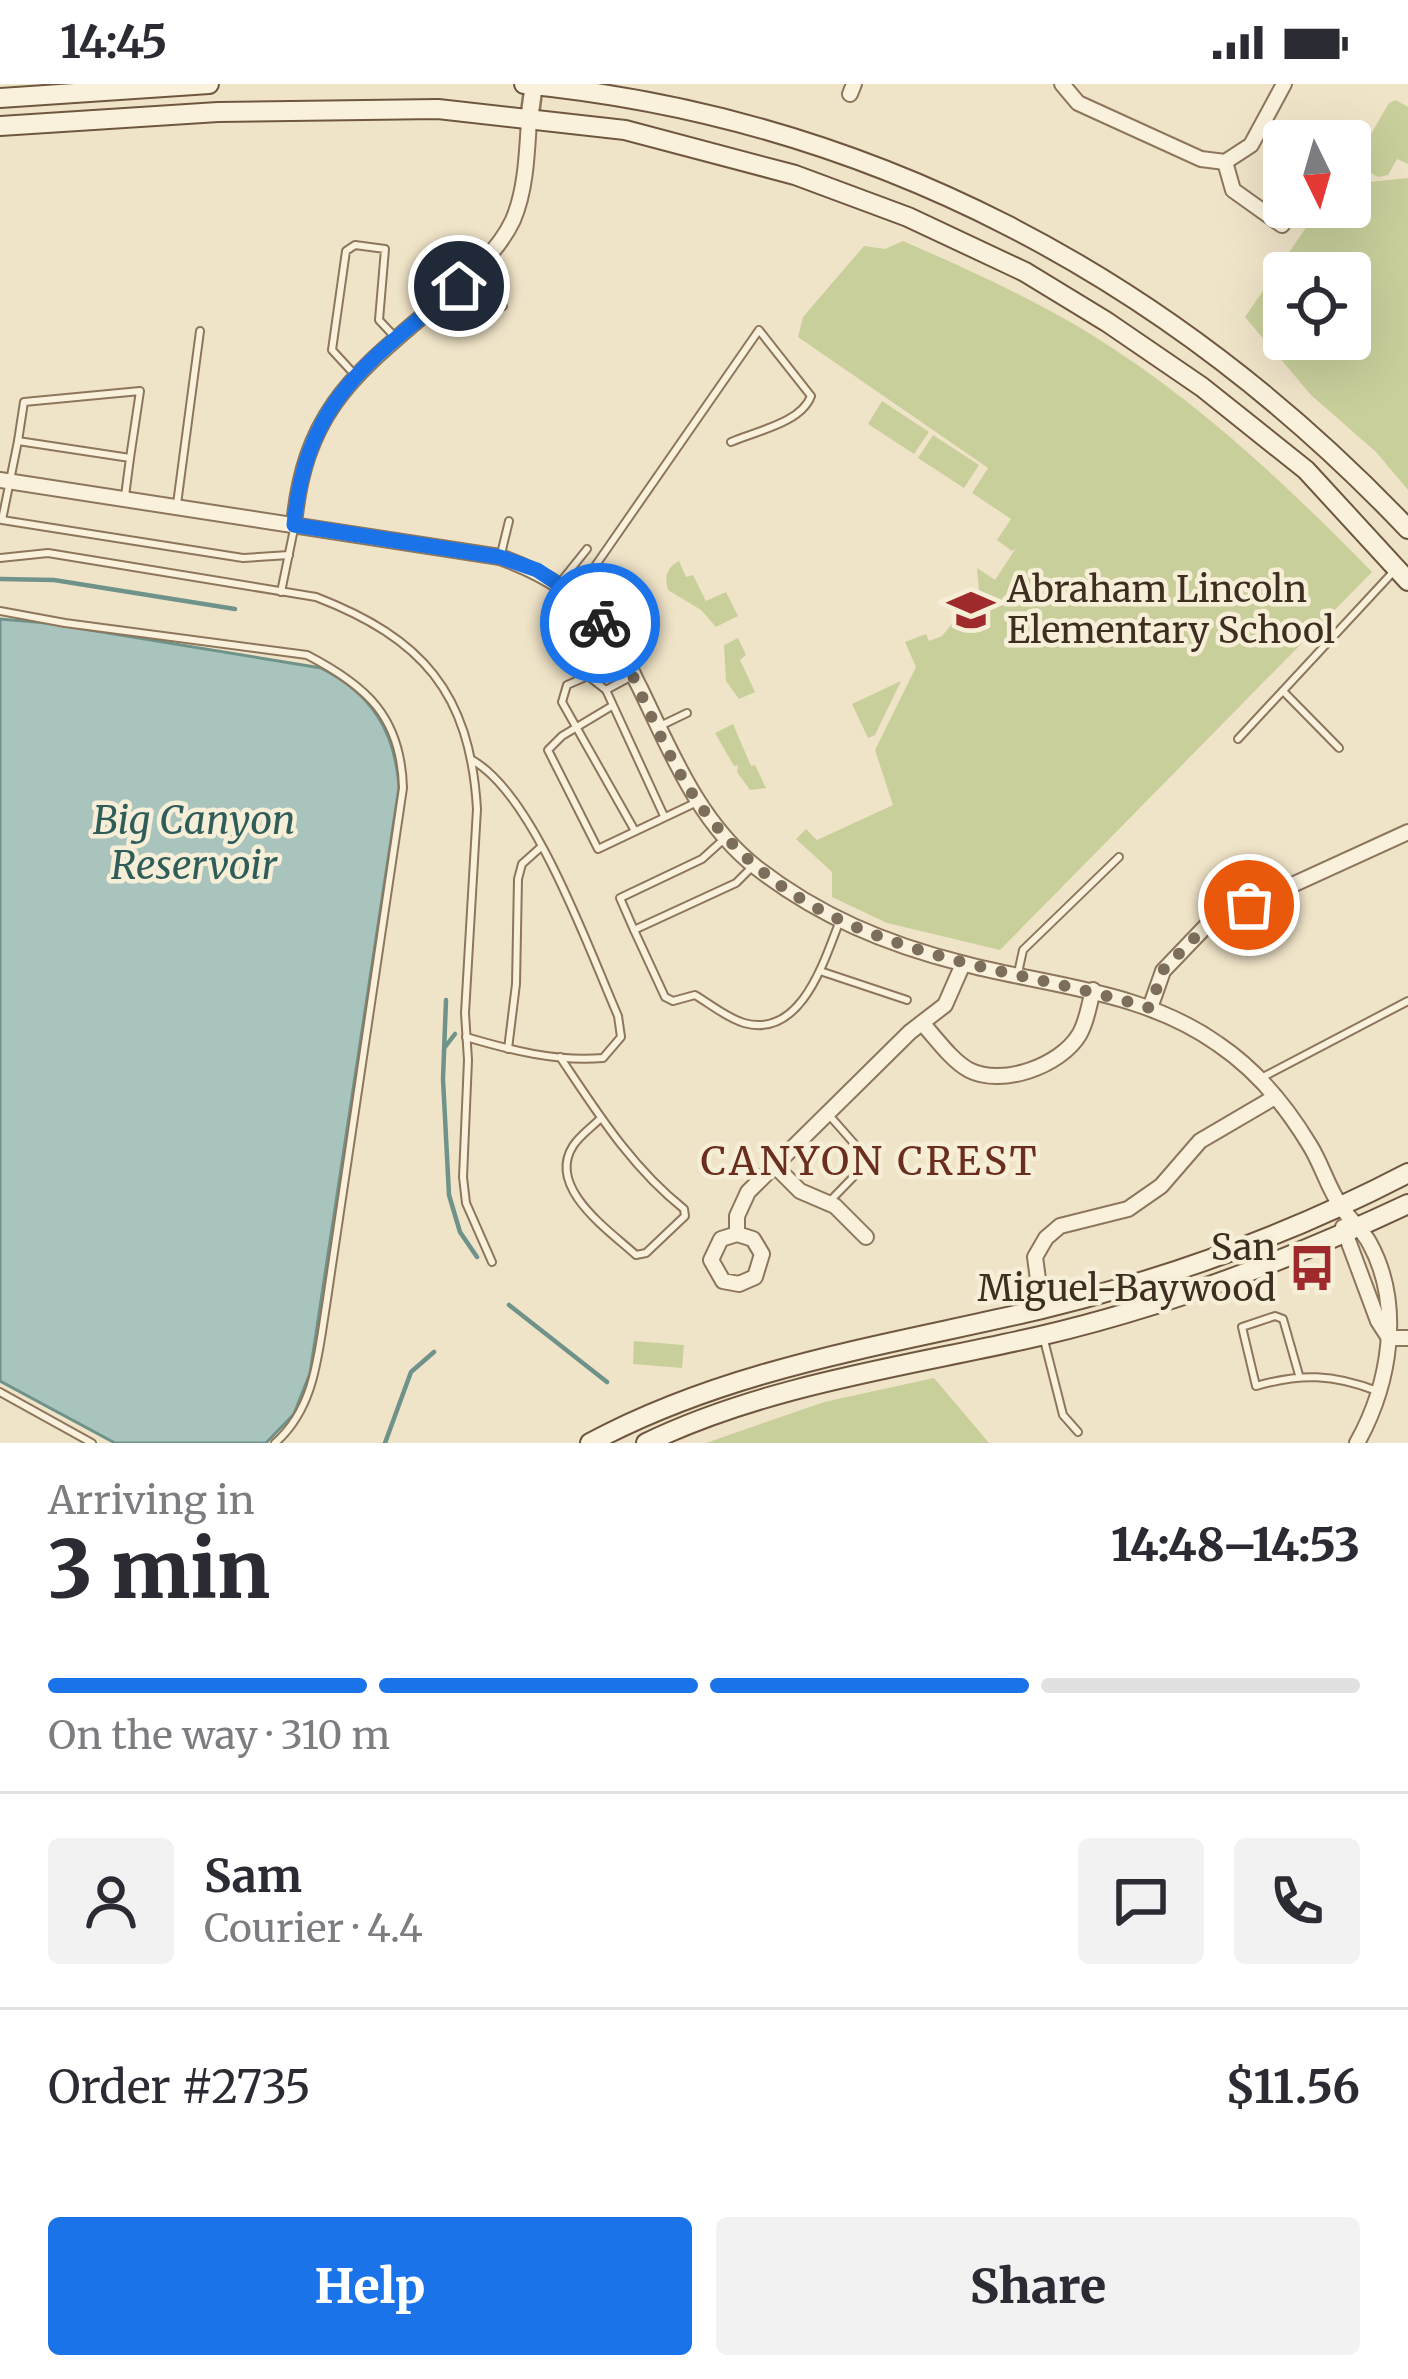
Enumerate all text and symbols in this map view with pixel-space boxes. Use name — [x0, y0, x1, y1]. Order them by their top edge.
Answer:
text: 14:45 — [60, 14, 167, 70]
north arrow — [1263, 120, 1371, 228]
map controls — [1263, 120, 1371, 360]
pin — [408, 235, 510, 337]
button: locate — [1263, 252, 1371, 360]
icon: home — [426, 253, 492, 319]
courier — [540, 563, 660, 683]
place label: Abraham Lincoln Elementary School — [1006, 567, 1335, 653]
school or university icon: Abraham Lincoln Elementary School — [946, 585, 996, 635]
icon: bike — [567, 590, 633, 656]
water label: Big Canyon Reservoir — [93, 796, 295, 890]
pin — [1198, 854, 1300, 956]
icon: bag — [1216, 872, 1282, 938]
district label: CANYON CREST — [700, 1137, 1040, 1186]
place label: San Miguel-Baywood — [978, 1225, 1276, 1311]
bus stop icon: San Miguel-Baywood — [1287, 1243, 1337, 1293]
text: Arriving in — [48, 1476, 255, 1525]
text: 14:48–14:53 — [1111, 1517, 1360, 1573]
text: 3 min — [48, 1521, 270, 1619]
text: On the way · 310 m — [48, 1711, 390, 1760]
button: person — [48, 1838, 174, 1964]
button: chat — [1078, 1838, 1204, 1964]
button: phone — [1234, 1838, 1360, 1964]
text: Sam — [204, 1848, 302, 1904]
text: Courier · 4.4 — [204, 1904, 423, 1953]
text: Order #2735 — [48, 2059, 311, 2115]
text: $11.56 — [1225, 2059, 1360, 2115]
button: Help — [48, 2217, 692, 2355]
button: Share — [716, 2217, 1360, 2355]

